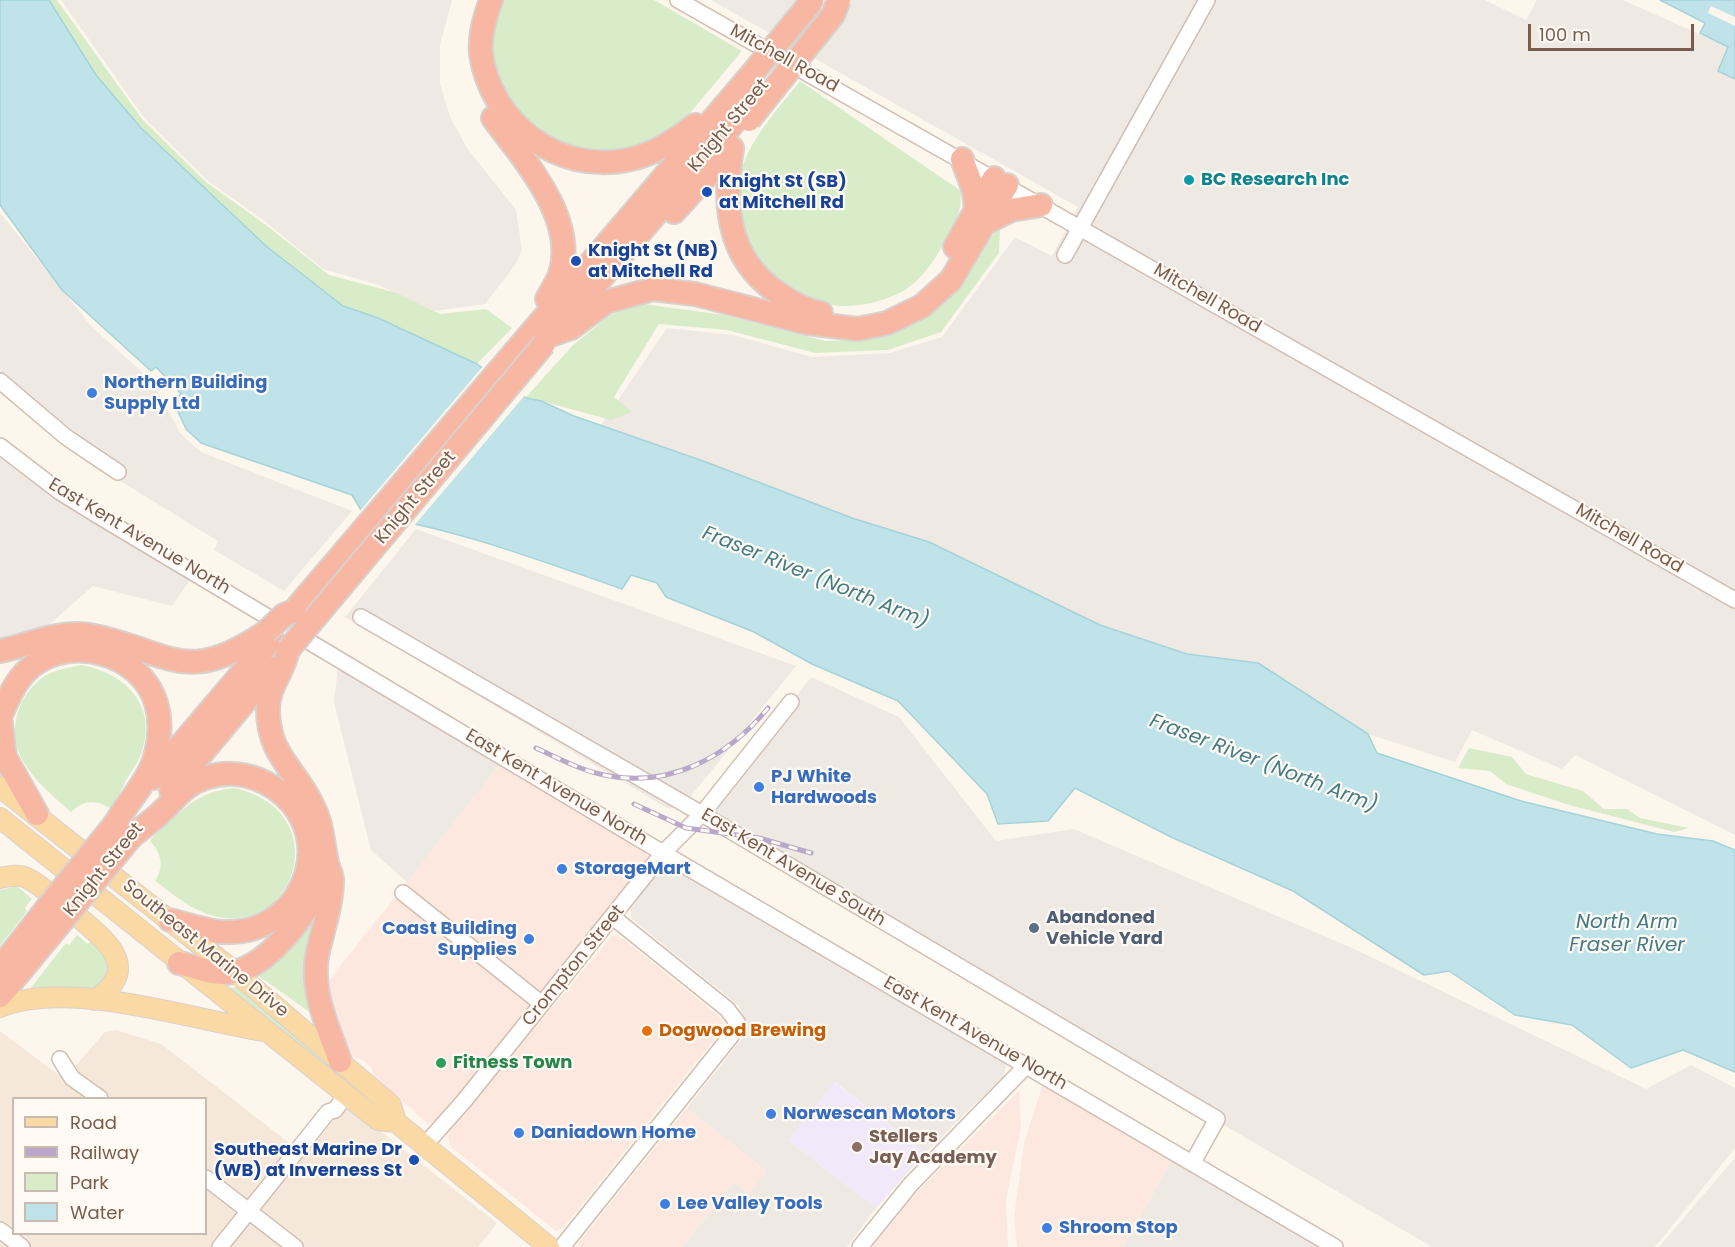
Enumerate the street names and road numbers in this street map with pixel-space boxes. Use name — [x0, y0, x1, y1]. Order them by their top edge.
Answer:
street label: Mitchell Road — [726, 20, 842, 98]
street label: Knight Street — [684, 75, 774, 177]
street label: Mitchell Road — [1149, 260, 1265, 338]
street label: Knight Street — [371, 447, 461, 549]
street label: East Kent Avenue North — [44, 474, 234, 600]
street label: Mitchell Road — [1571, 500, 1687, 578]
street label: East Kent Avenue North — [461, 725, 651, 851]
street label: East Kent Avenue South — [697, 804, 889, 932]
street label: Knight Street — [60, 819, 148, 921]
street label: Southeast Marine Drive — [118, 875, 292, 1023]
street label: Crompton Street — [518, 901, 630, 1031]
street label: East Kent Avenue North — [879, 973, 1071, 1095]

